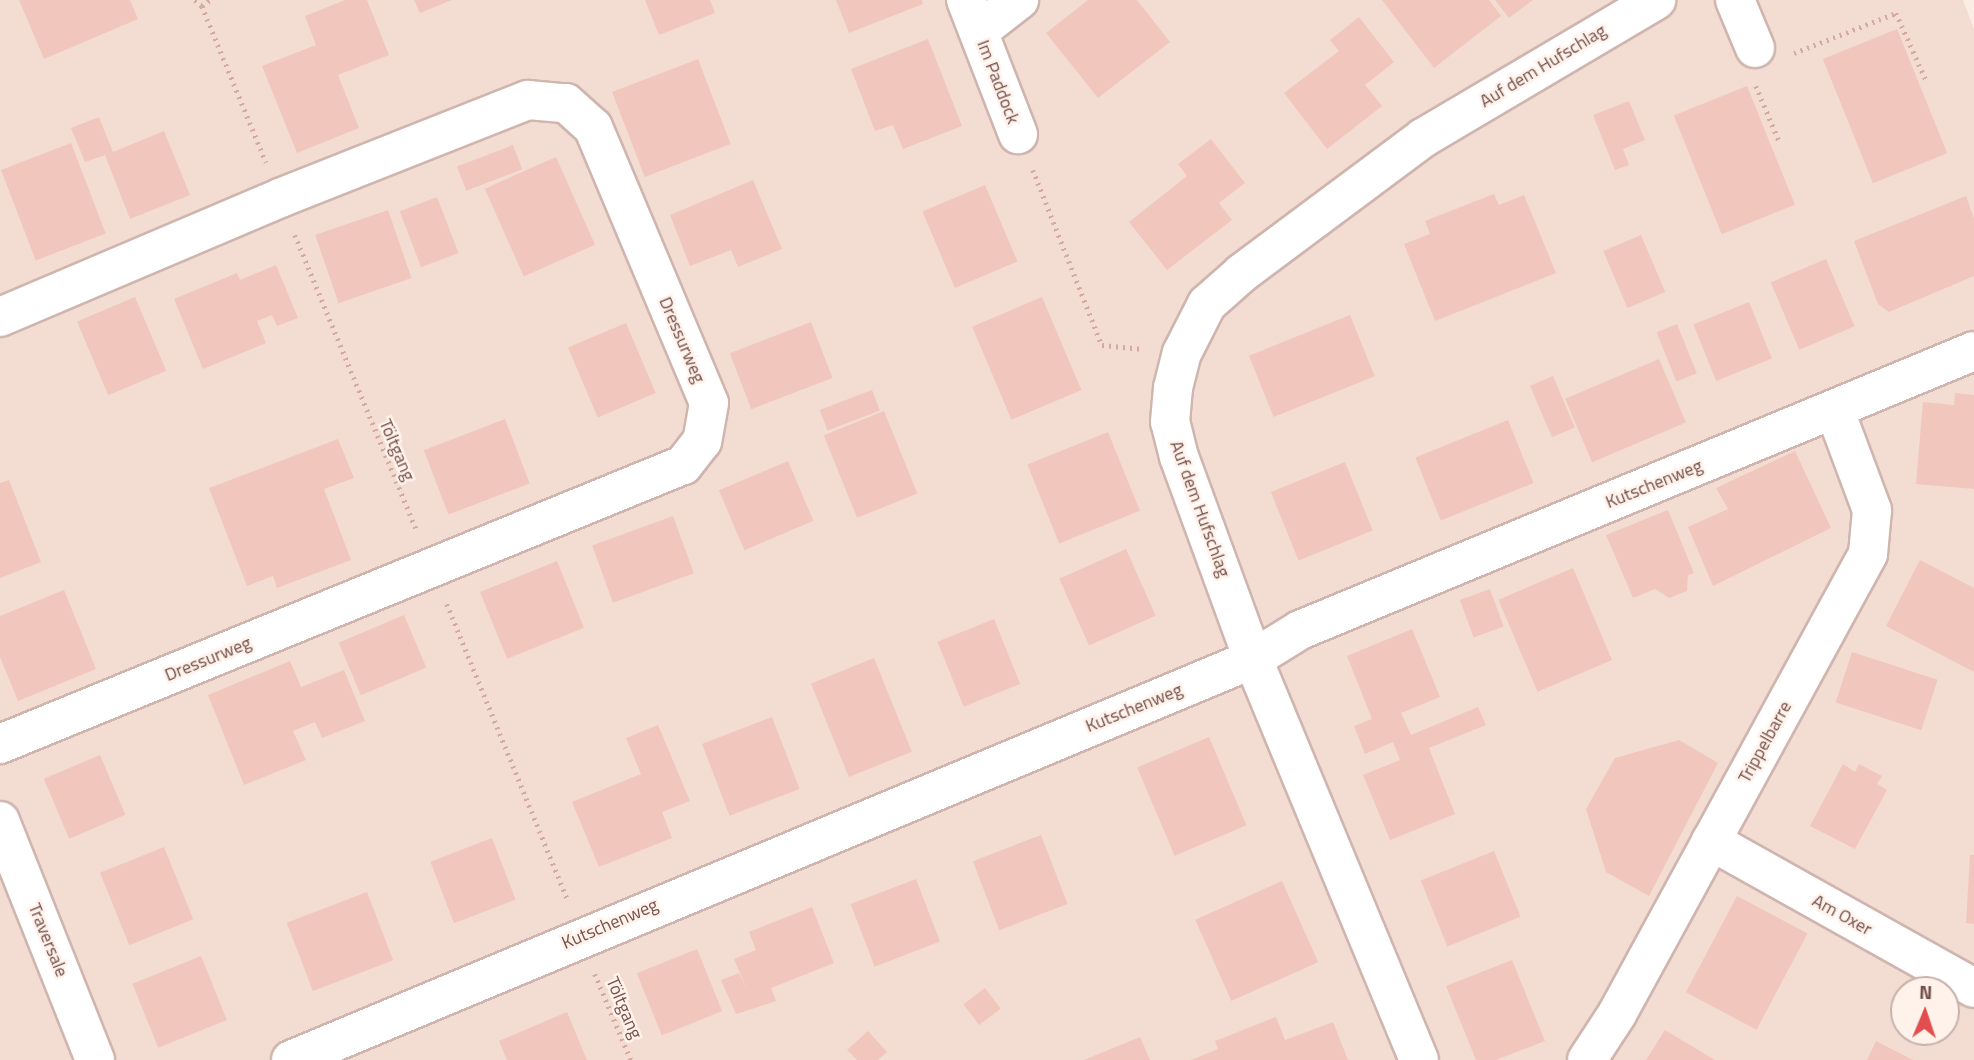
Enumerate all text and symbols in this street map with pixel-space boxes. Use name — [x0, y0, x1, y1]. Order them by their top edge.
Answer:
street label: Auf dem Hufschlag — [1476, 20, 1610, 112]
street label: Im Paddock — [972, 37, 1024, 127]
street label: Dressurweg — [654, 294, 710, 386]
street label: Töltgang — [374, 416, 420, 484]
street label: Auf dem Hufschlag — [1165, 438, 1235, 580]
street label: Kutschenweg — [1602, 455, 1706, 513]
street label: Dressurweg — [162, 632, 254, 686]
street label: Kutschenweg — [1082, 679, 1186, 737]
street label: Trippelbarre — [1734, 697, 1796, 787]
street label: Am Oxer — [1808, 890, 1876, 940]
street label: Kutschenweg — [559, 894, 661, 954]
street label: Traversale — [23, 900, 73, 980]
street label: Töltgang — [601, 974, 647, 1042]
north arrow — [1890, 976, 1960, 1046]
text: N — [1919, 977, 1933, 1006]

